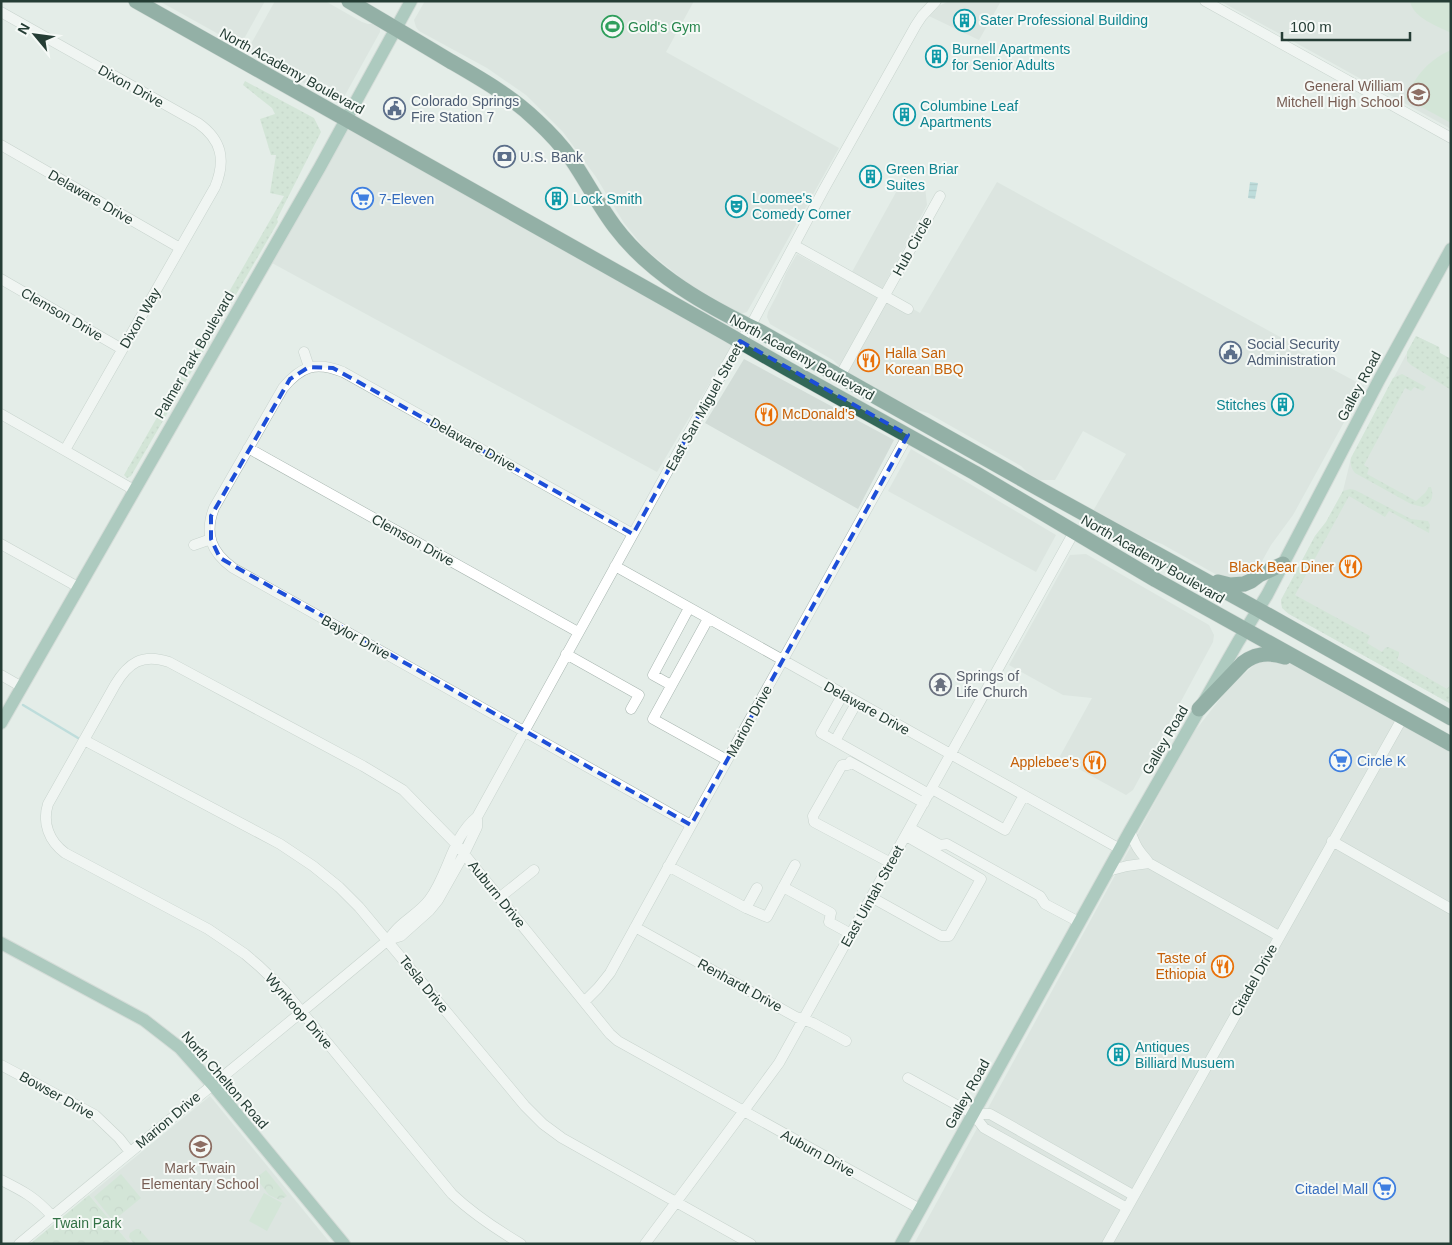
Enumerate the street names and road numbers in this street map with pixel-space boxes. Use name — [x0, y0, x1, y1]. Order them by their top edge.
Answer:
street label: North Academy Boulevard — [217, 25, 367, 117]
street label: Dixon Drive — [95, 61, 167, 111]
street label: Delaware Drive — [46, 166, 137, 228]
street label: Hub Circle — [889, 213, 935, 278]
street label: Clemson Drive — [18, 284, 106, 344]
street label: Dixon Way — [116, 285, 164, 351]
street label: Palmer Park Boulevard — [151, 289, 237, 421]
street label: North Academy Boulevard — [727, 311, 877, 403]
street label: East San Miguel Street — [662, 340, 746, 473]
street label: Galley Road — [1334, 348, 1384, 424]
street label: Delaware Drive — [427, 414, 519, 474]
street label: Clemson Drive — [369, 511, 457, 569]
street label: North Academy Boulevard — [1079, 511, 1227, 607]
street label: Baylor Drive — [319, 612, 393, 663]
street label: Delaware Drive — [821, 678, 913, 738]
street label: Marion Drive — [723, 682, 775, 760]
street label: Galley Road — [1139, 703, 1191, 777]
street label: East Uintah Street — [837, 842, 907, 950]
street label: Auburn Drive — [465, 857, 529, 931]
street label: Citadel Drive — [1228, 941, 1281, 1019]
street label: Tesla Drive — [396, 952, 452, 1016]
street label: Renhardt Drive — [695, 955, 785, 1015]
street label: Wynkoop Drive — [262, 970, 336, 1052]
street label: North Chelton Road — [178, 1028, 272, 1132]
street label: Galley Road — [941, 1056, 993, 1132]
street label: Bowser Drive — [17, 1068, 97, 1122]
street label: Marion Drive — [132, 1088, 204, 1152]
street label: Auburn Drive — [778, 1126, 858, 1180]

